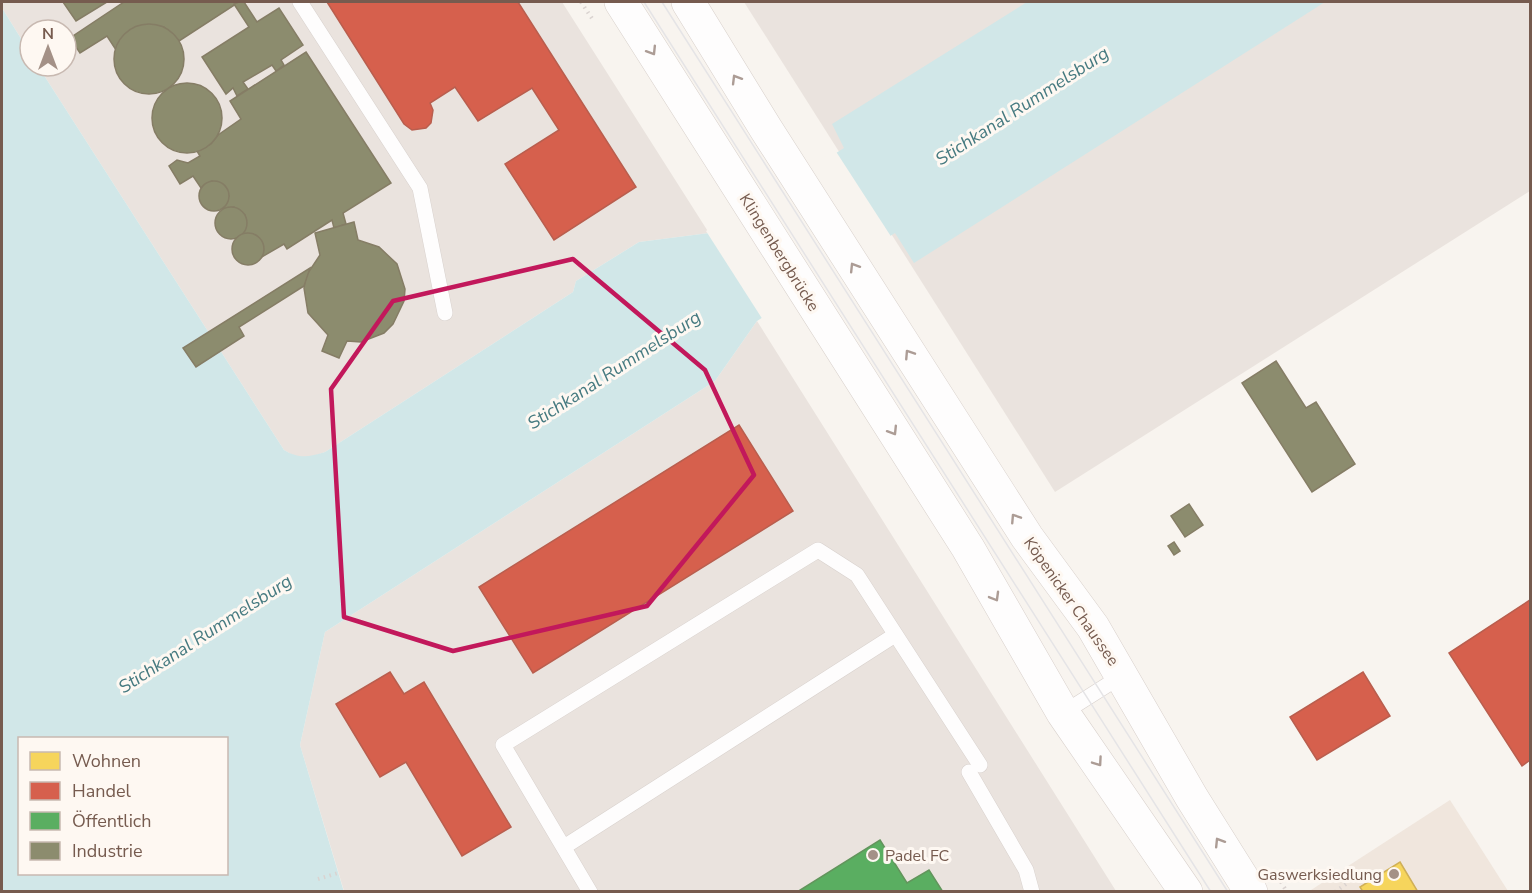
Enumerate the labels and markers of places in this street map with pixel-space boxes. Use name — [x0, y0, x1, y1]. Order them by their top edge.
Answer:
place label: Padel FC — [885, 845, 949, 867]
marker: Padel FC — [866, 848, 880, 862]
place label: Gaswerksiedlung — [1258, 864, 1382, 886]
marker: Gaswerksiedlung — [1387, 867, 1401, 881]

